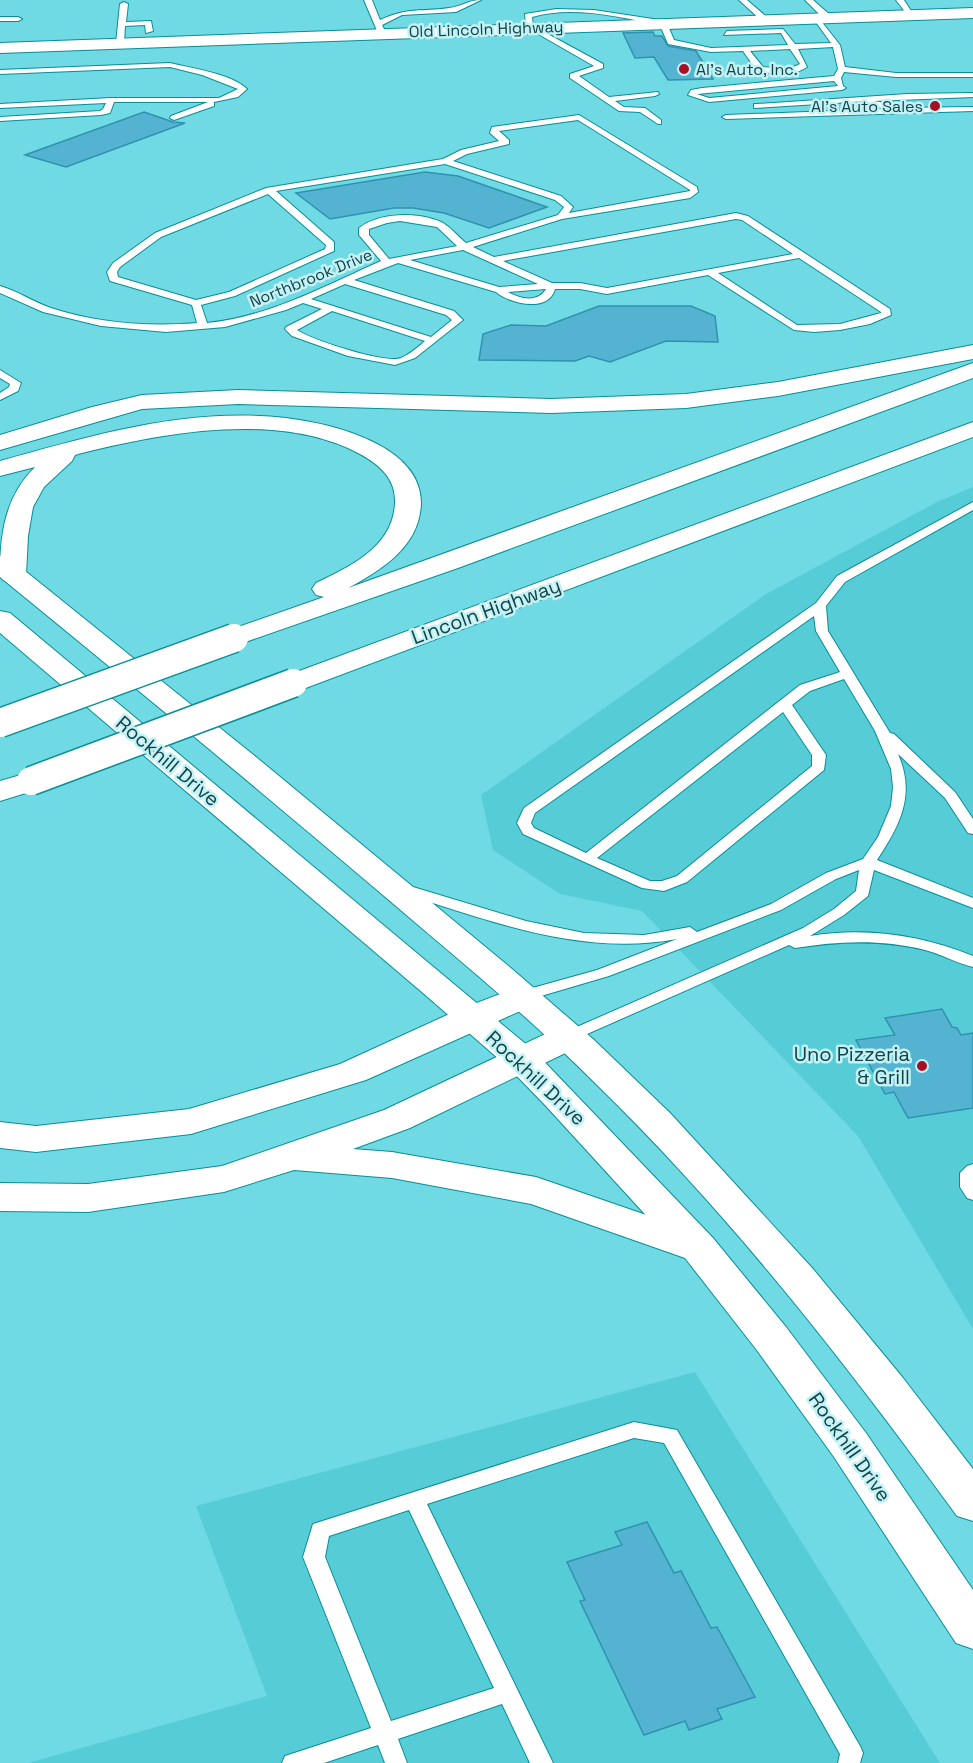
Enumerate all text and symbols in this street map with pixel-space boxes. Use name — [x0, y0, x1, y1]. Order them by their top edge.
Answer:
street label: Old Lincoln Highway — [408, 16, 564, 42]
place label: Al's Auto, Inc. — [696, 59, 798, 80]
marker: Al's Auto, Inc. — [677, 62, 691, 76]
place label: Al's Auto Sales — [811, 96, 923, 117]
marker: Al's Auto Sales — [928, 99, 942, 113]
street label: Northbrook Drive — [247, 244, 375, 312]
street label: Lincoln Highway — [408, 572, 564, 650]
street label: Rockhill Drive — [111, 710, 225, 812]
street label: Rockhill Drive — [480, 1025, 592, 1131]
place label: Uno Pizzeria & Grill — [794, 1041, 910, 1090]
marker: Uno Pizzeria & Grill — [915, 1059, 929, 1073]
street label: Rockhill Drive — [803, 1387, 897, 1507]

